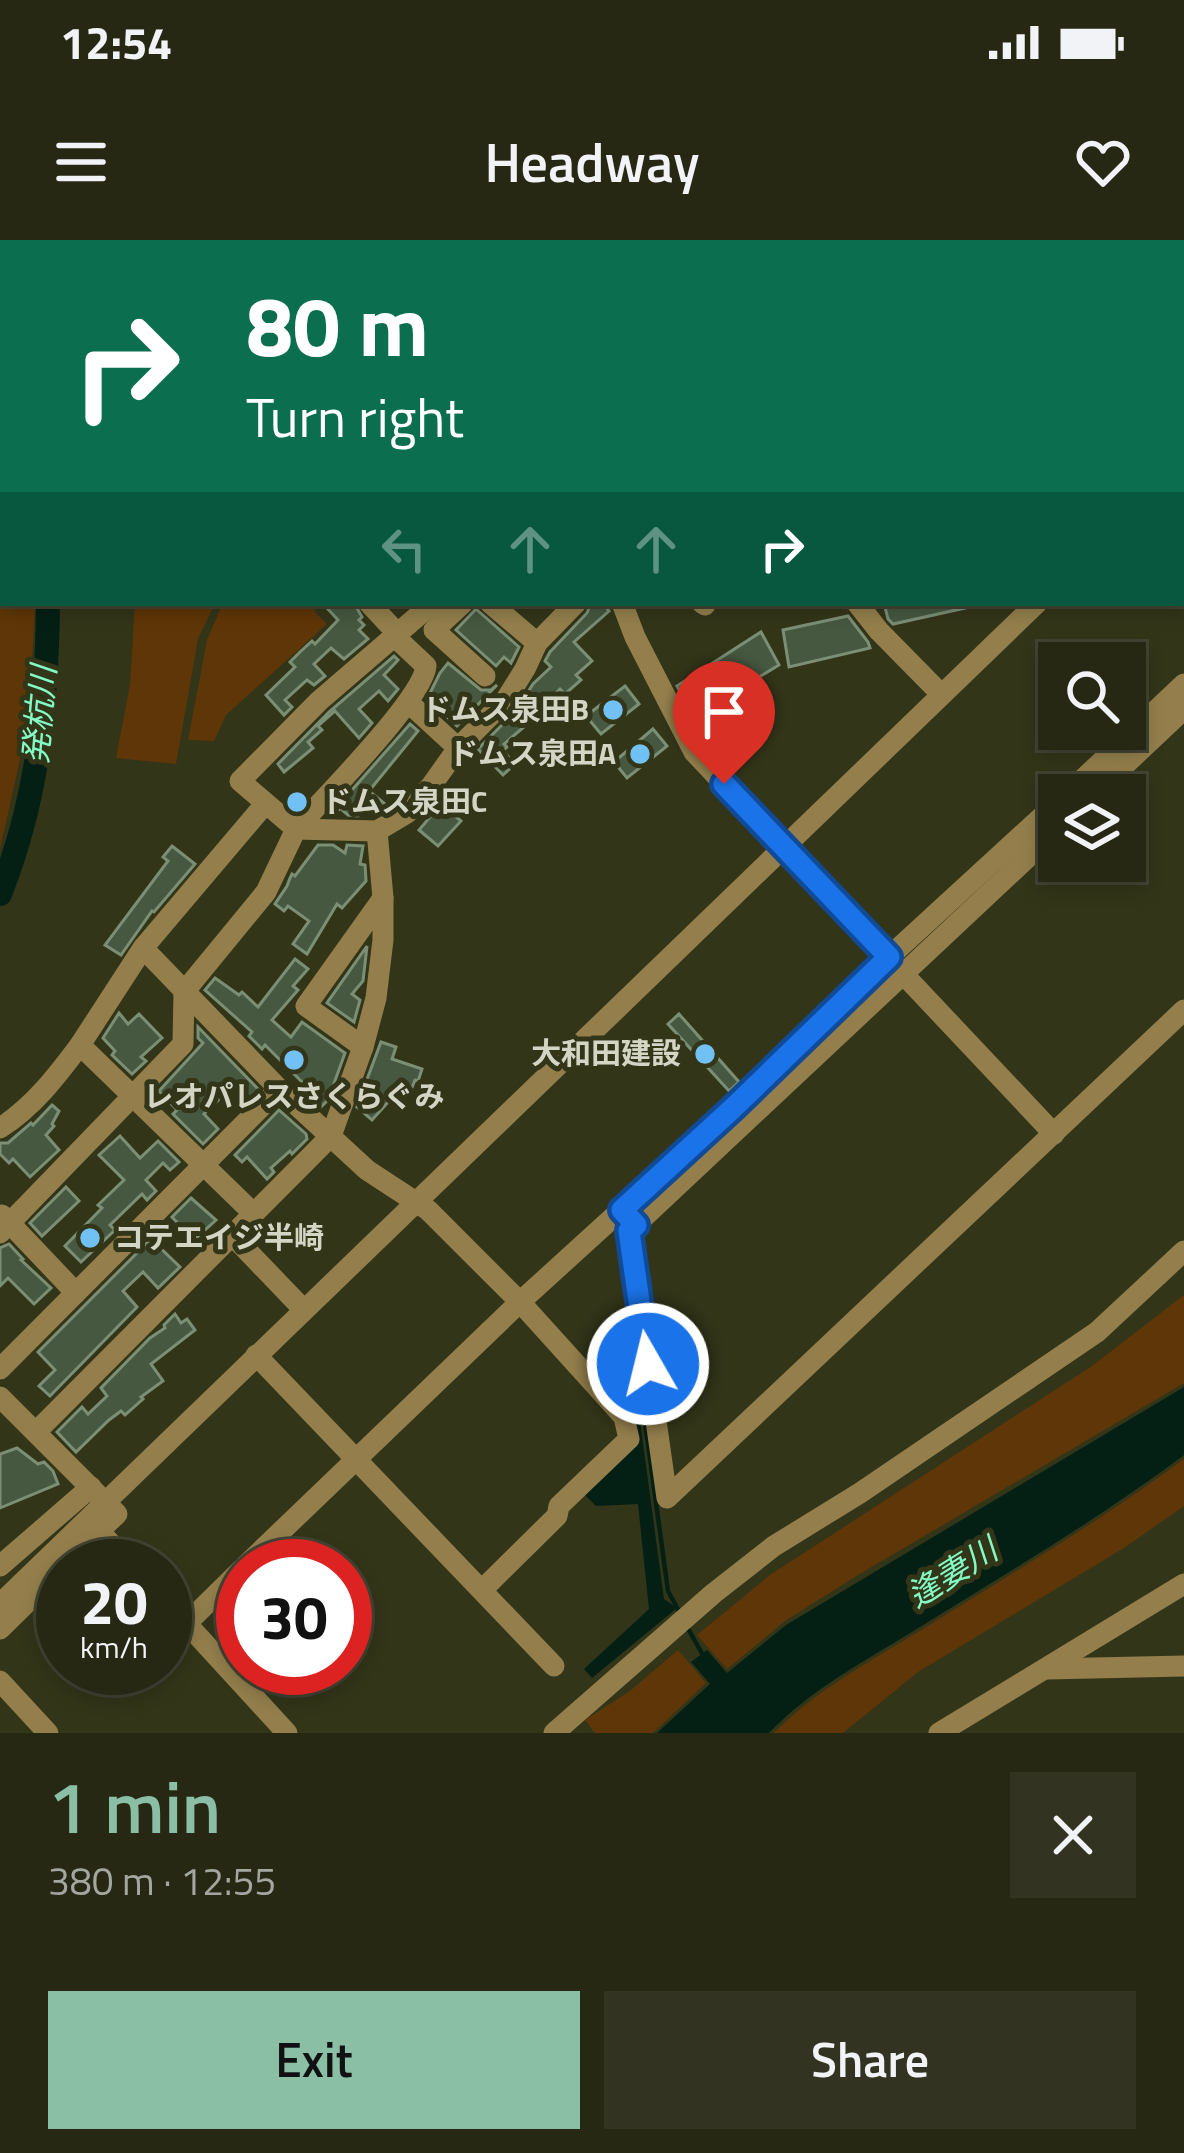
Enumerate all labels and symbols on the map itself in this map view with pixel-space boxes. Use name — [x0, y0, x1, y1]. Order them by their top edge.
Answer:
water label: 発杭川 — [10, 661, 68, 766]
pin — [673, 661, 775, 784]
place label: ドムス泉田B — [421, 686, 589, 732]
marker: ドムス泉田B — [600, 697, 626, 723]
place label: ドムス泉田A — [448, 730, 616, 776]
marker: ドムス泉田A — [627, 741, 653, 767]
place label: ドムス泉田C — [321, 778, 487, 824]
marker: ドムス泉田C — [284, 789, 310, 815]
place label: 大和田建設 — [531, 1030, 681, 1076]
marker: 大和田建設 — [692, 1041, 718, 1067]
marker: レオパレスさくらぐみ — [281, 1047, 307, 1073]
place label: レオパレスさくらぐみ — [144, 1073, 444, 1119]
place label: コテエイジ半崎 — [114, 1214, 324, 1260]
marker: コテエイジ半崎 — [77, 1225, 103, 1251]
position arrow — [585, 1301, 711, 1427]
water label: 逢妻川 — [897, 1523, 1010, 1619]
speed limit sign: 30 — [216, 1539, 372, 1695]

